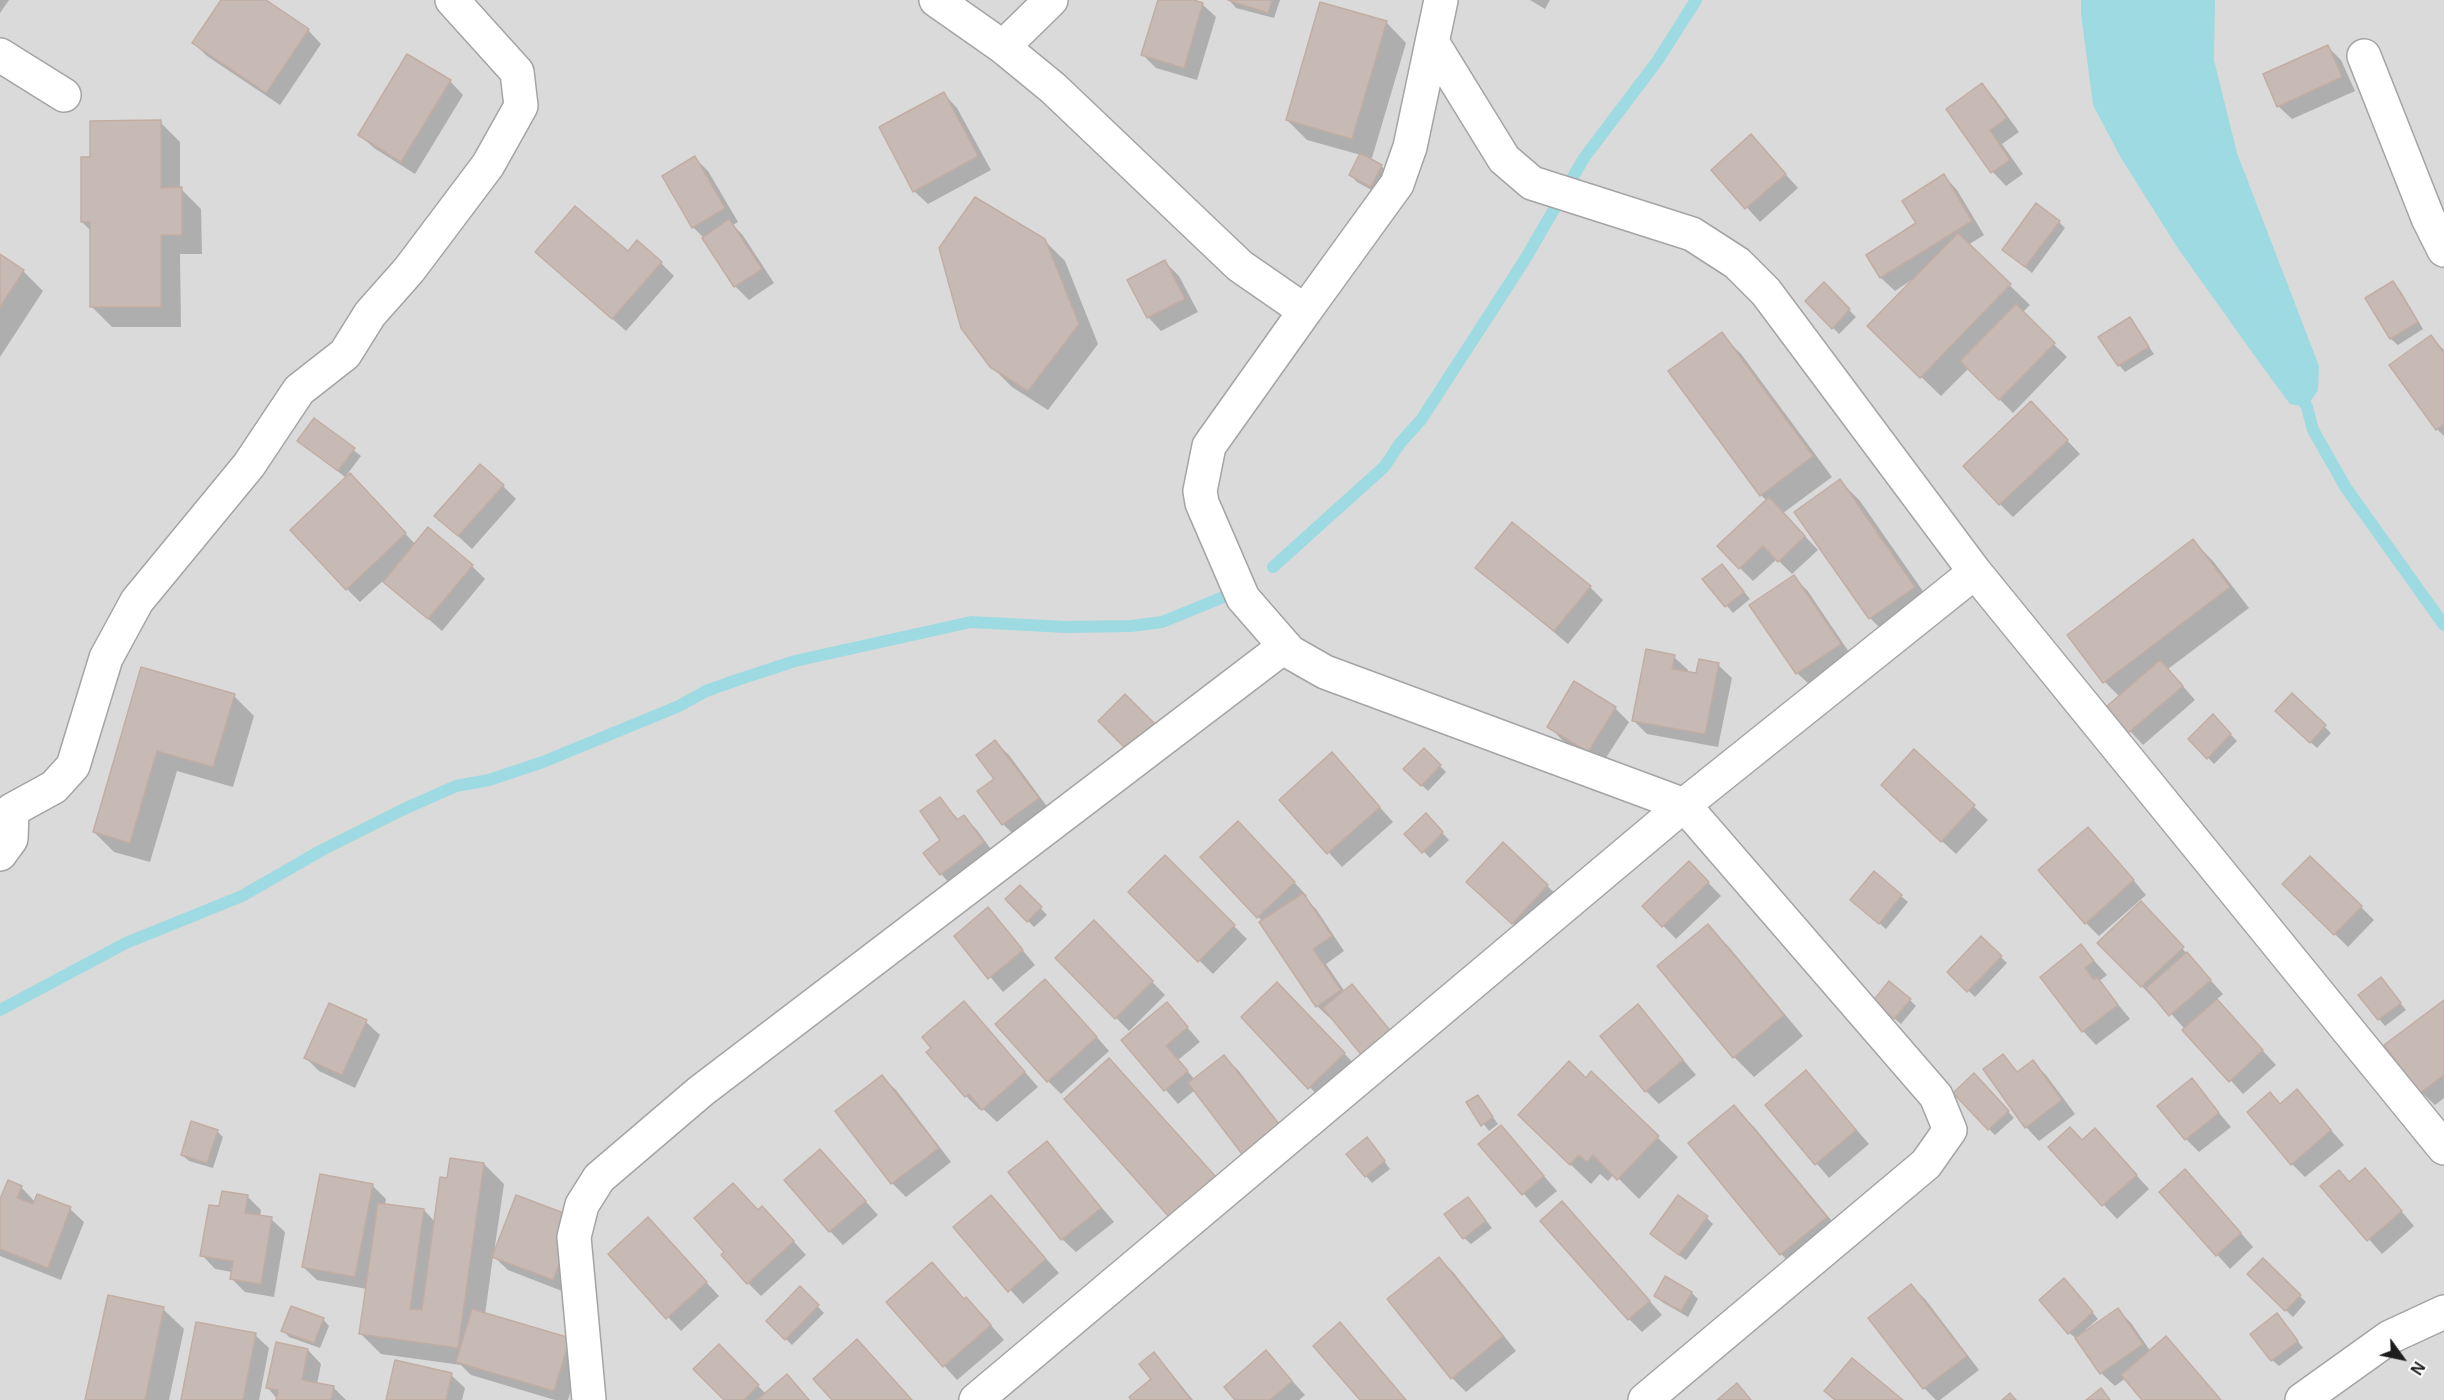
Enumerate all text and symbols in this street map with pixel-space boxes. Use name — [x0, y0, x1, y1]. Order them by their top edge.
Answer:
north arrow — [2372, 1328, 2432, 1388]
text: N — [2407, 1359, 2428, 1378]

